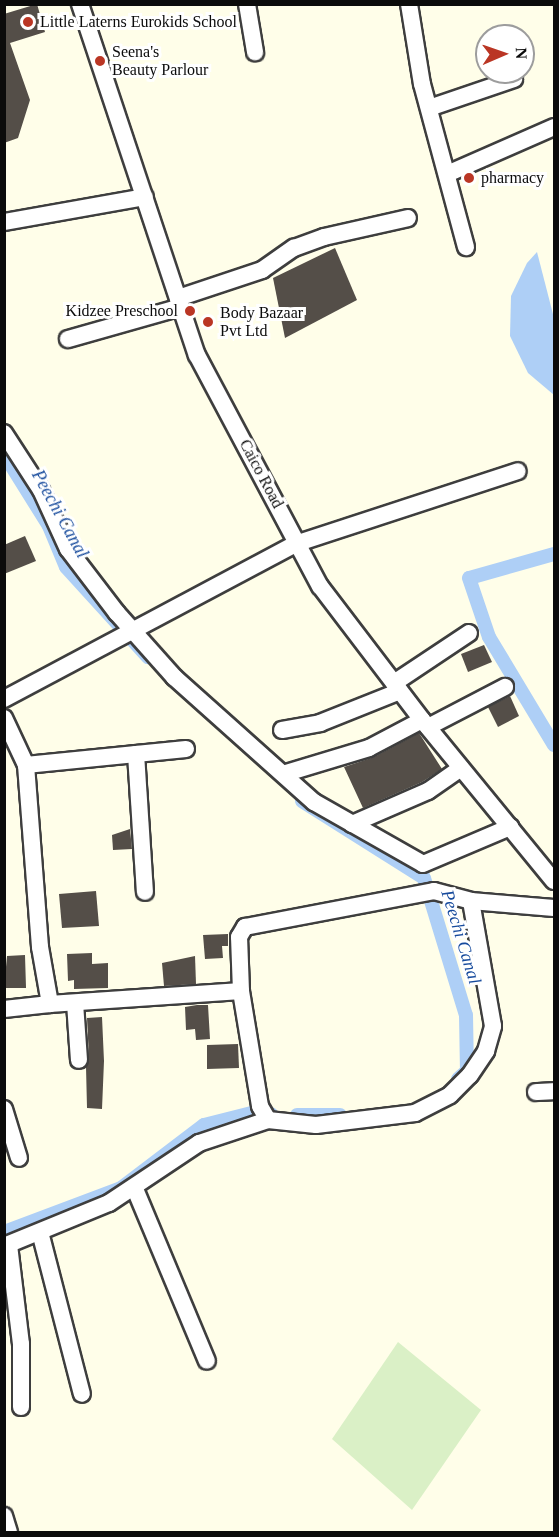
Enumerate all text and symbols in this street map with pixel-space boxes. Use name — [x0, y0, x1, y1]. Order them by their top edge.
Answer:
place label: Little Laterns Eurokids School — [40, 12, 237, 32]
marker: Little Laterns Eurokids School — [21, 15, 35, 29]
north arrow — [475, 24, 535, 84]
place label: Seena's Beauty Parlour — [112, 42, 208, 80]
text: N — [513, 47, 530, 59]
marker: Seena's Beauty Parlour — [93, 54, 107, 68]
place label: pharmacy — [481, 168, 544, 188]
marker: pharmacy — [462, 171, 476, 185]
place label: Kidzee Preschool — [66, 301, 178, 321]
place label: Body Bazaar Pvt Ltd — [220, 303, 303, 341]
marker: Kidzee Preschool — [183, 304, 197, 318]
marker: Body Bazaar Pvt Ltd — [201, 315, 215, 329]
street label: Caico Road — [235, 436, 287, 512]
water label: Peechi Canal — [27, 466, 93, 562]
water label: Peechi Canal — [436, 887, 486, 987]

